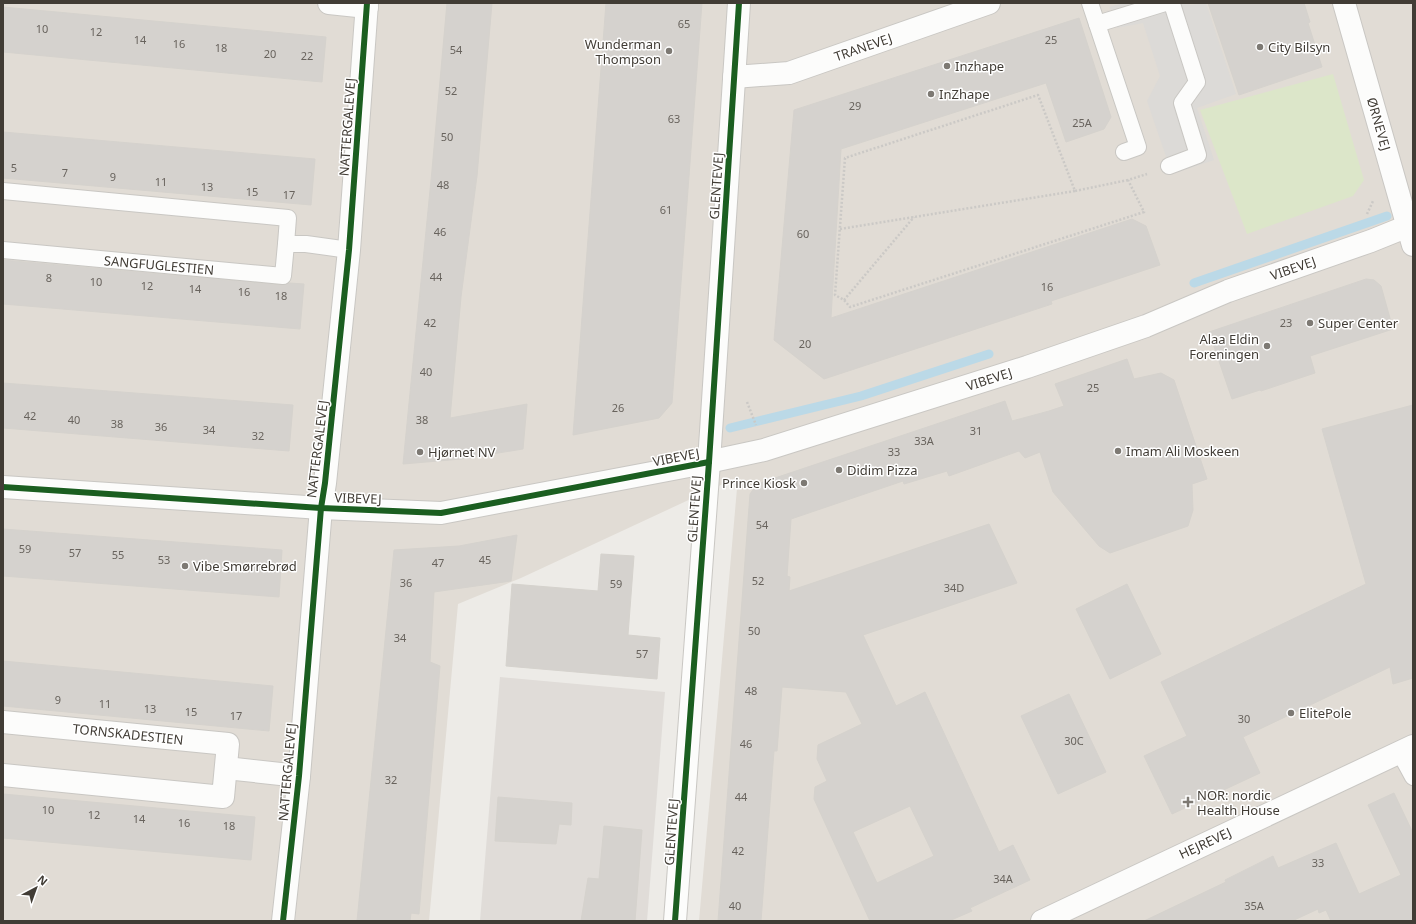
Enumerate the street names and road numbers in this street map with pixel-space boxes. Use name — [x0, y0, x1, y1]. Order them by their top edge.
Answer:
street label: TRANEVEJ — [832, 29, 894, 65]
street label: NATTERGALEVEJ — [335, 77, 359, 177]
street label: ØRNEVEJ — [1363, 95, 1395, 153]
street label: GLENTEVEJ — [705, 152, 727, 220]
street label: SANGFUGLESTIEN — [103, 251, 215, 279]
street label: VIBEVEJ — [1268, 252, 1318, 284]
street label: VIBEVEJ — [964, 363, 1014, 395]
street label: NATTERGALEVEJ — [302, 399, 332, 499]
street label: VIBEVEJ — [651, 444, 701, 470]
street label: GLENTEVEJ — [683, 475, 705, 543]
street label: VIBEVEJ — [334, 488, 382, 508]
street label: TORNSKADESTIEN — [72, 719, 184, 749]
street label: NATTERGALEVEJ — [274, 722, 300, 822]
street label: GLENTEVEJ — [660, 798, 682, 866]
street label: HEJREVEJ — [1176, 823, 1234, 863]

